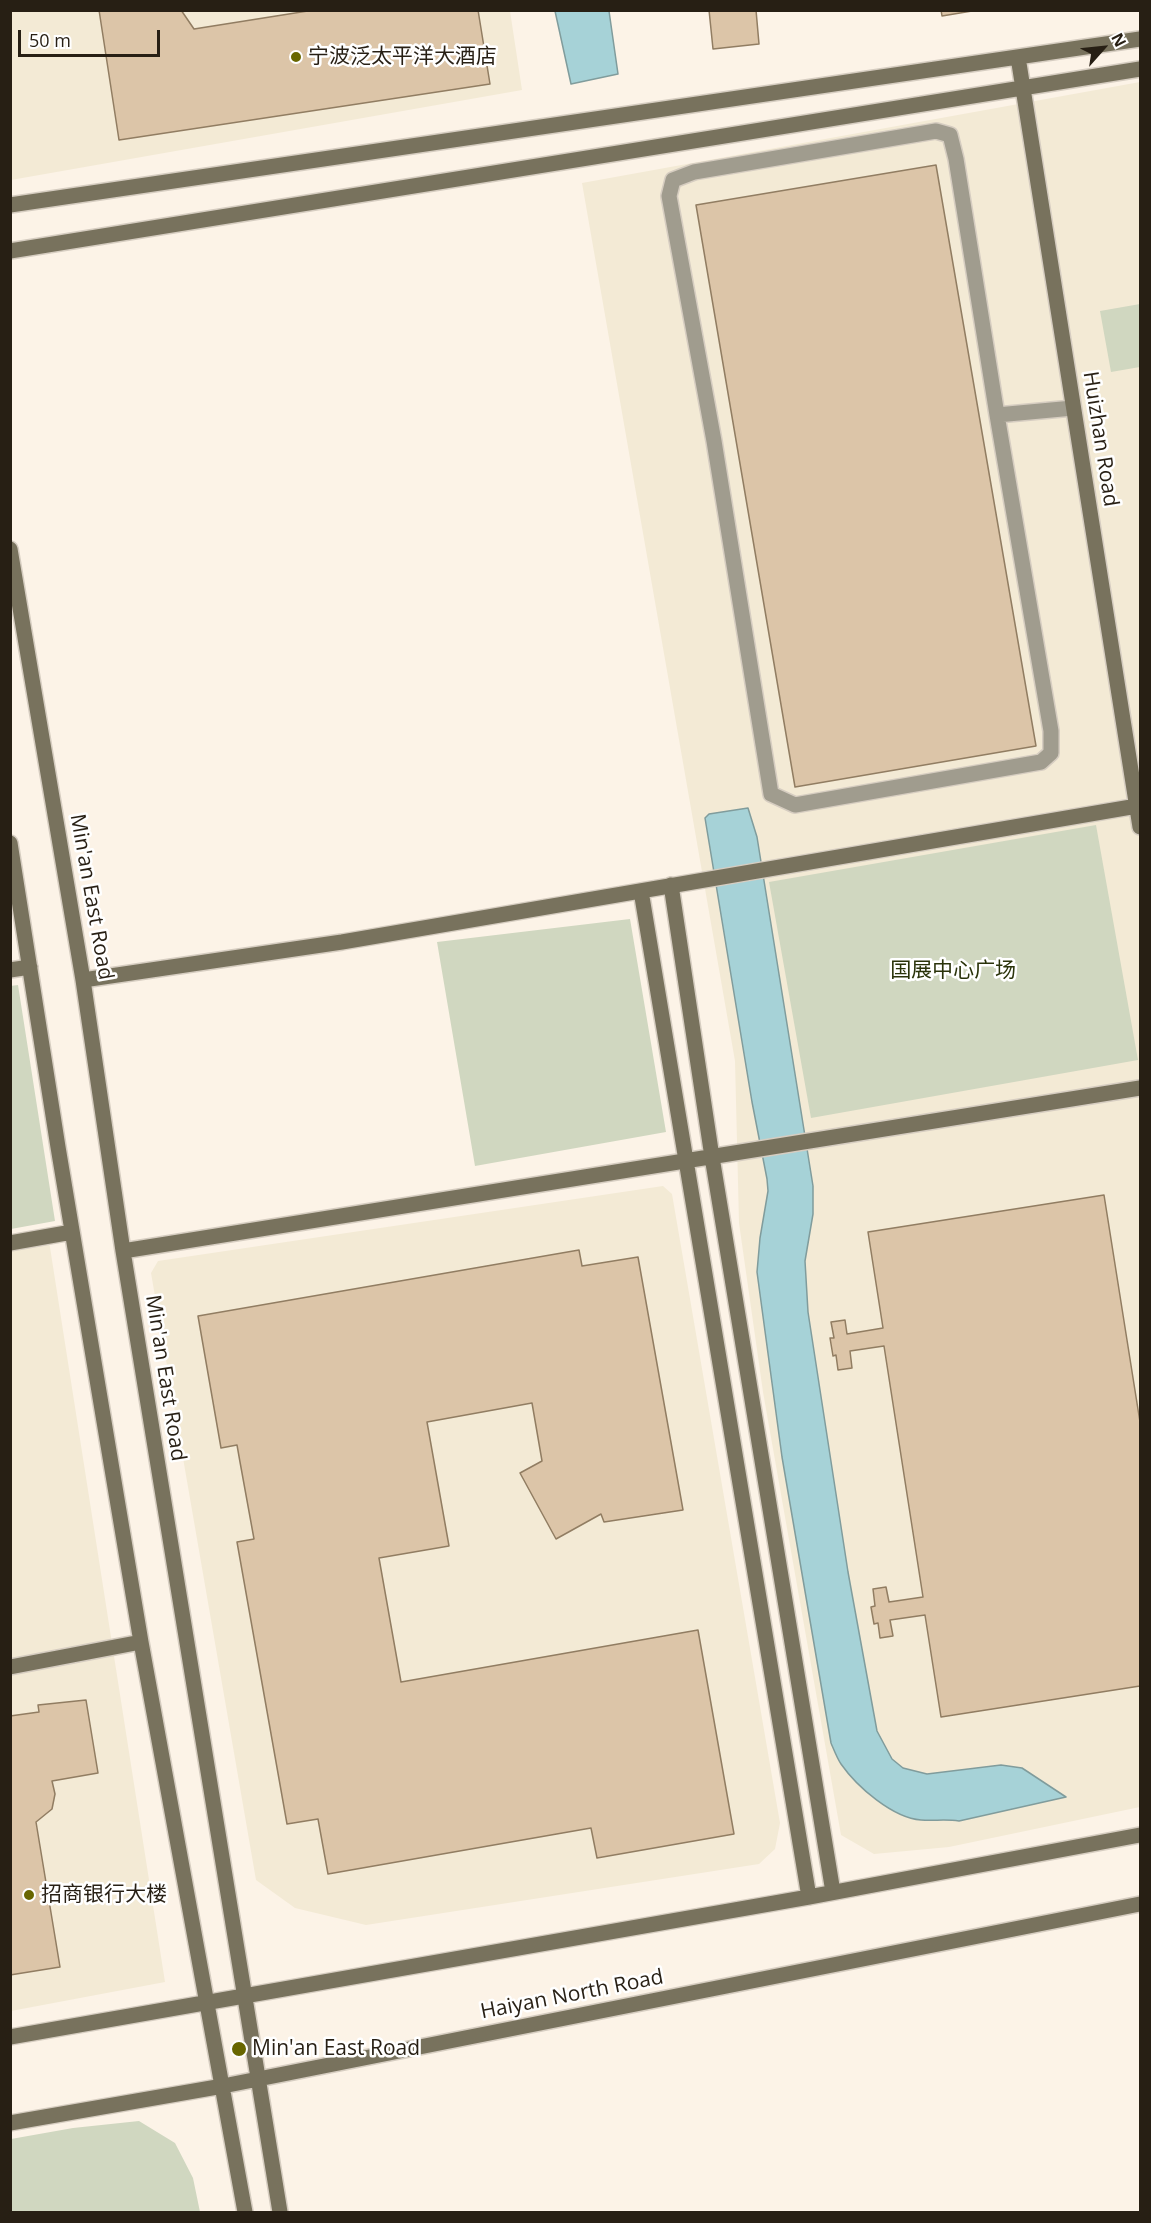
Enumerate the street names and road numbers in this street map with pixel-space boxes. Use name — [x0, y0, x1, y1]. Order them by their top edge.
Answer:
street label: Huizhan Road — [1077, 370, 1123, 508]
street label: Min'an East Road — [64, 812, 118, 982]
street label: Min'an East Road — [139, 1293, 191, 1463]
street label: Haiyan North Road — [478, 1965, 666, 2025]

